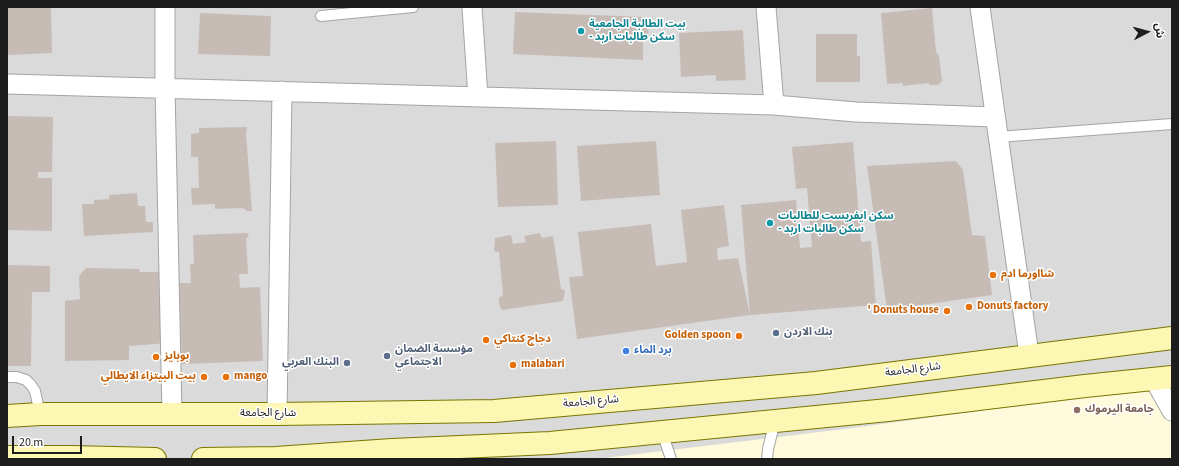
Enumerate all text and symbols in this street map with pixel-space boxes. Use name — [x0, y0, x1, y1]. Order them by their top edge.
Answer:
north arrow — [1127, 12, 1167, 52]
place label: بيت الطالبة الجامعية - سكن طالبات اربد — [589, 18, 686, 44]
text: ش — [1151, 22, 1168, 39]
marker: بيت الطالبة الجامعية - سكن طالبات اربد — [576, 26, 586, 36]
place label: سكن ايفريست للطالبات - سكن طالبات اربد — [778, 210, 894, 236]
marker: سكن ايفريست للطالبات - سكن طالبات اربد — [765, 218, 775, 228]
place label: شااورما ادم — [1001, 268, 1054, 282]
marker: شااورما ادم — [988, 270, 998, 280]
place label: Donuts factory — [977, 300, 1048, 314]
marker: Donuts factory — [964, 302, 974, 312]
place label: ' Donuts house — [867, 304, 939, 318]
marker: ' Donuts house — [942, 306, 952, 316]
place label: بنك الاردن — [784, 326, 833, 340]
marker: بنك الاردن — [771, 328, 781, 338]
place label: Golden spoon — [665, 329, 731, 343]
marker: Golden spoon — [734, 331, 744, 341]
place label: دجاج كنتاكي — [494, 333, 551, 347]
marker: دجاج كنتاكي — [481, 335, 491, 345]
place label: مؤسسة الضمان الاجتماعي — [395, 343, 473, 369]
place label: برد الماء — [634, 344, 672, 358]
marker: برد الماء — [621, 346, 631, 356]
place label: بوبايز — [164, 350, 189, 364]
marker: مؤسسة الضمان الاجتماعي — [382, 351, 392, 361]
marker: بوبايز — [151, 352, 161, 362]
place label: البنك العربي — [282, 356, 339, 370]
marker: البنك العربي — [342, 358, 352, 368]
place label: malabari — [521, 358, 565, 372]
marker: malabari — [508, 360, 518, 370]
street label: شارع الجامعة — [884, 360, 942, 380]
place label: بيت البيتزاء الايطالي — [101, 370, 196, 384]
place label: mango — [234, 370, 267, 384]
marker: بيت البيتزاء الايطالي — [199, 372, 209, 382]
marker: mango — [221, 372, 231, 382]
street label: شارع الجامعة — [562, 393, 620, 411]
place label: جامعة اليرموك — [1085, 403, 1154, 417]
marker: جامعة اليرموك — [1072, 405, 1082, 415]
street label: شارع الجامعة — [240, 407, 296, 421]
scale bar — [14, 428, 84, 454]
text: 20 m — [19, 434, 43, 451]

